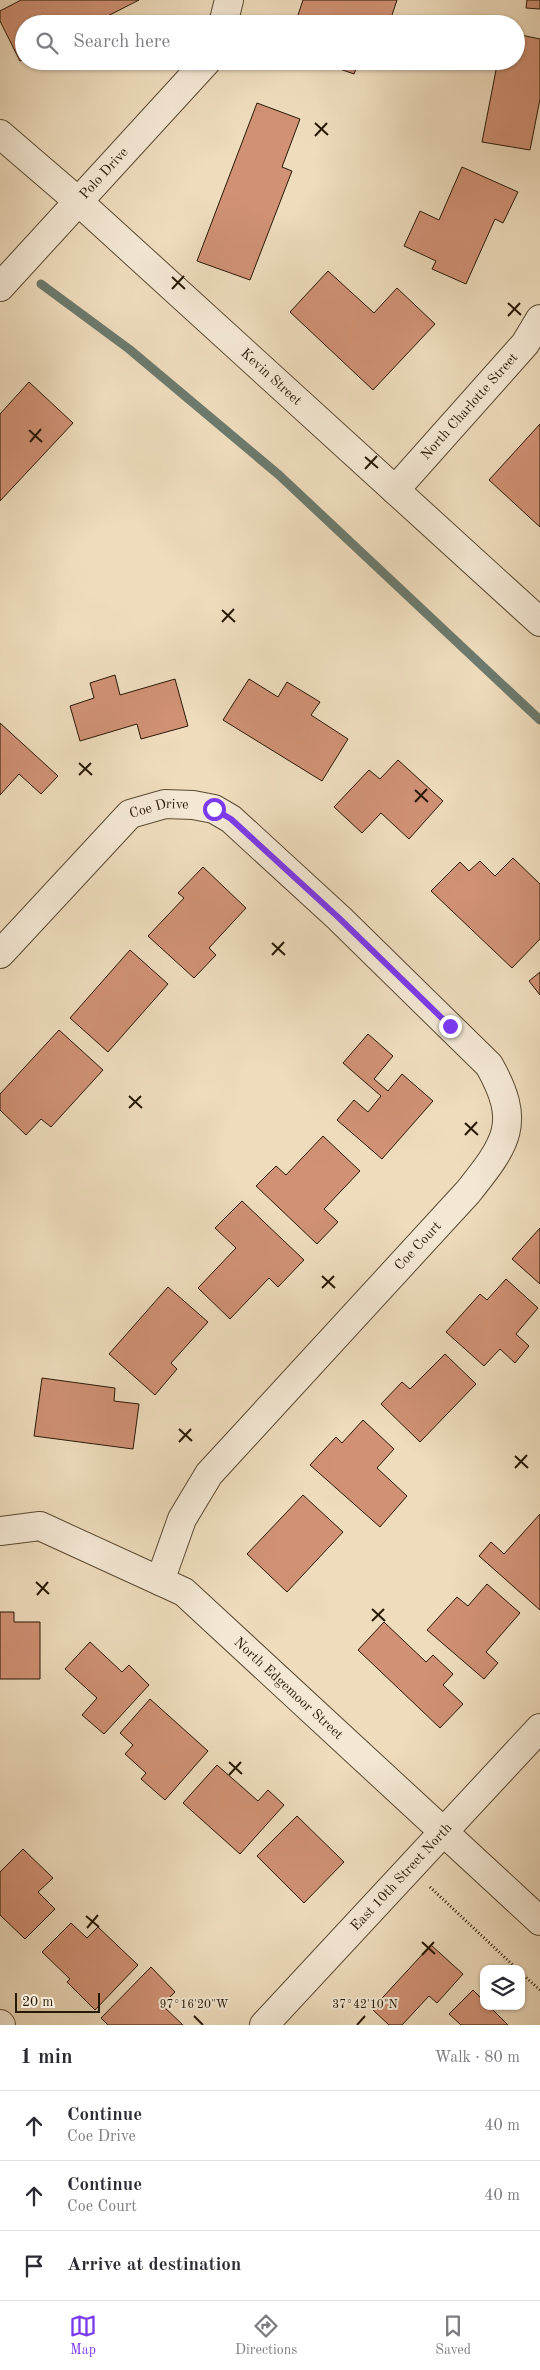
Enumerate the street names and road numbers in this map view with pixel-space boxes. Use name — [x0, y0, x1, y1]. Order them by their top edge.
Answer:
street label: Polo Drive — [77, 145, 131, 202]
street label: Kevin Street — [238, 346, 304, 408]
street label: North Charlotte Street — [418, 350, 521, 462]
street label: Coe Drive — [128, 797, 189, 821]
street label: Coe Court — [392, 1219, 444, 1273]
street label: North Edgemoor Street — [231, 1635, 346, 1742]
street label: East 10th Street North — [348, 1820, 455, 1934]

